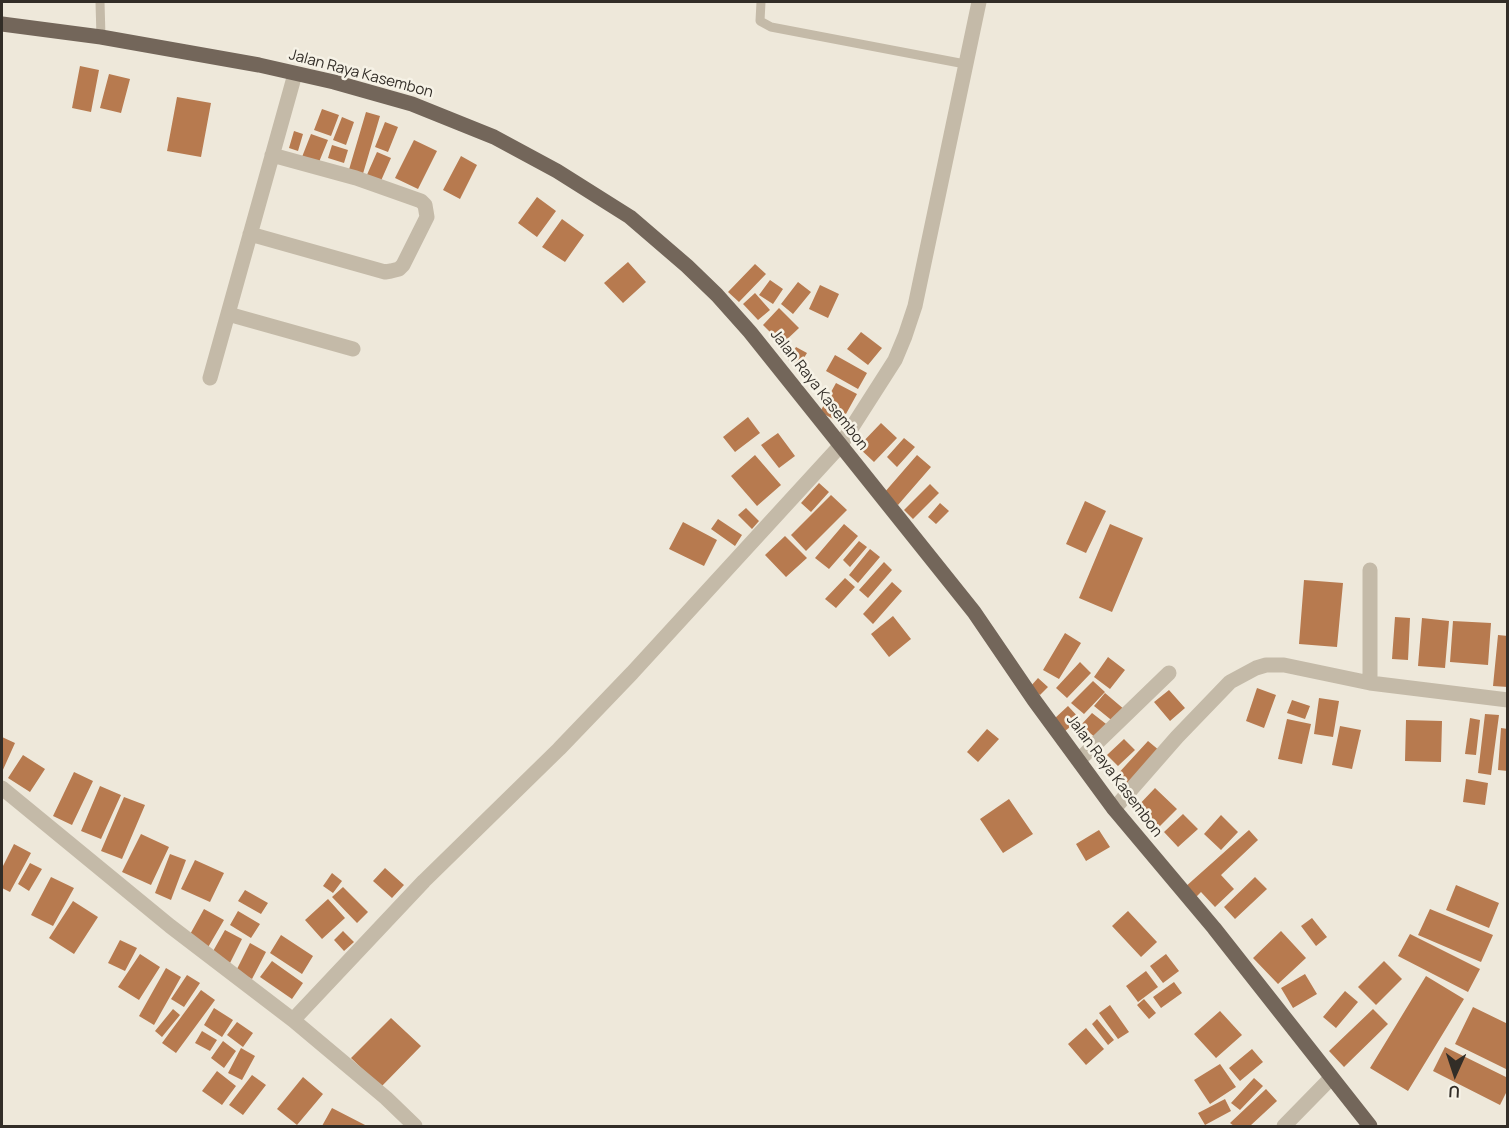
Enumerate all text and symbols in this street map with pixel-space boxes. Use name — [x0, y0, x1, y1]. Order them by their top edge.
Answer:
street label: Jalan Raya Kasembon — [287, 46, 435, 102]
street label: Jalan Raya Kasembon — [766, 326, 872, 454]
street label: Jalan Raya Kasembon — [1062, 711, 1166, 841]
north arrow — [1425, 1044, 1485, 1104]
text: U — [1448, 1081, 1460, 1103]

